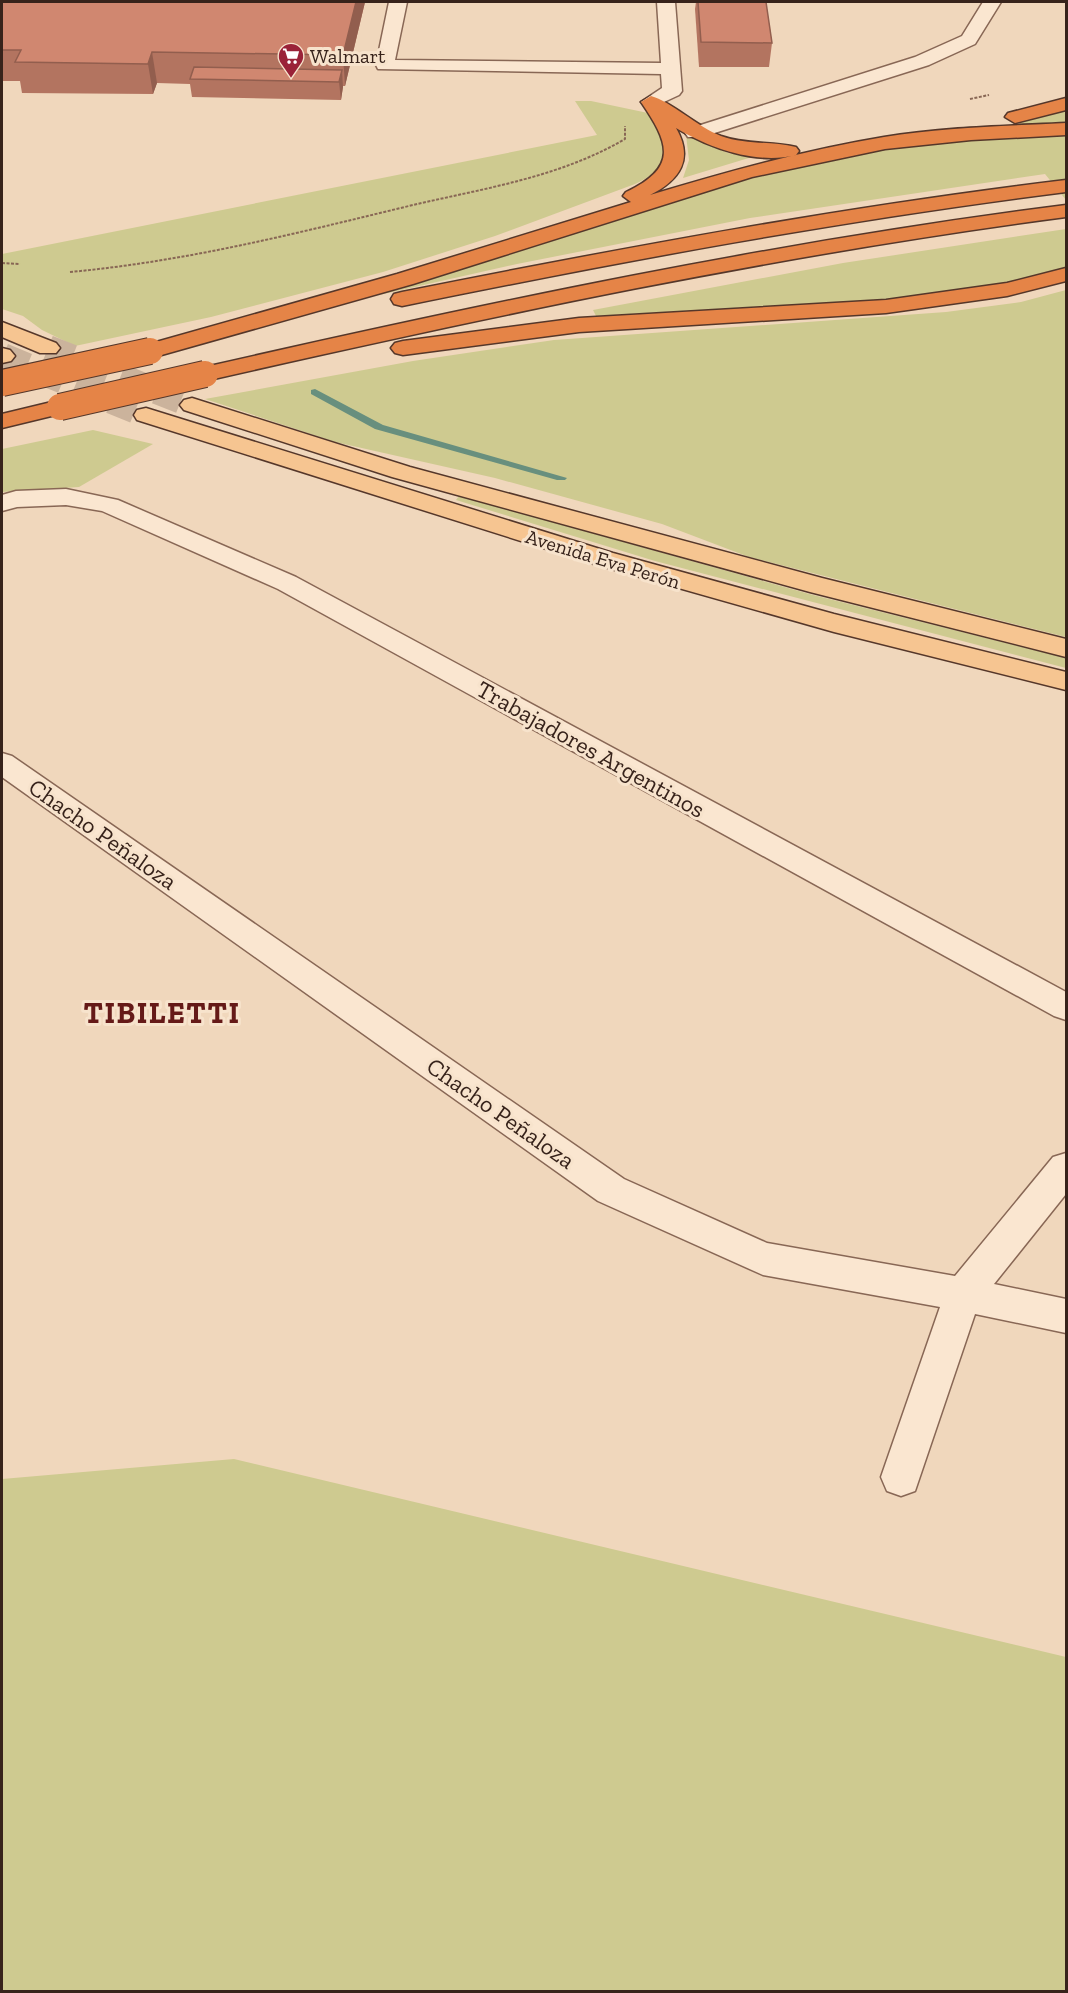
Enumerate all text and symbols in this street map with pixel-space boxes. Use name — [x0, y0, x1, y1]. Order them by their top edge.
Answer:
supermarket icon: Walmart — [276, 41, 306, 79]
place label: Walmart — [310, 44, 386, 68]
street label: Avenida Eva Perón — [523, 524, 684, 594]
street label: Trabajadores Argentinos — [472, 674, 710, 824]
street label: Chacho Peñaloza — [23, 772, 183, 896]
district label: TIBILETTI — [84, 995, 240, 1031]
street label: Chacho Peñaloza — [421, 1051, 581, 1175]

